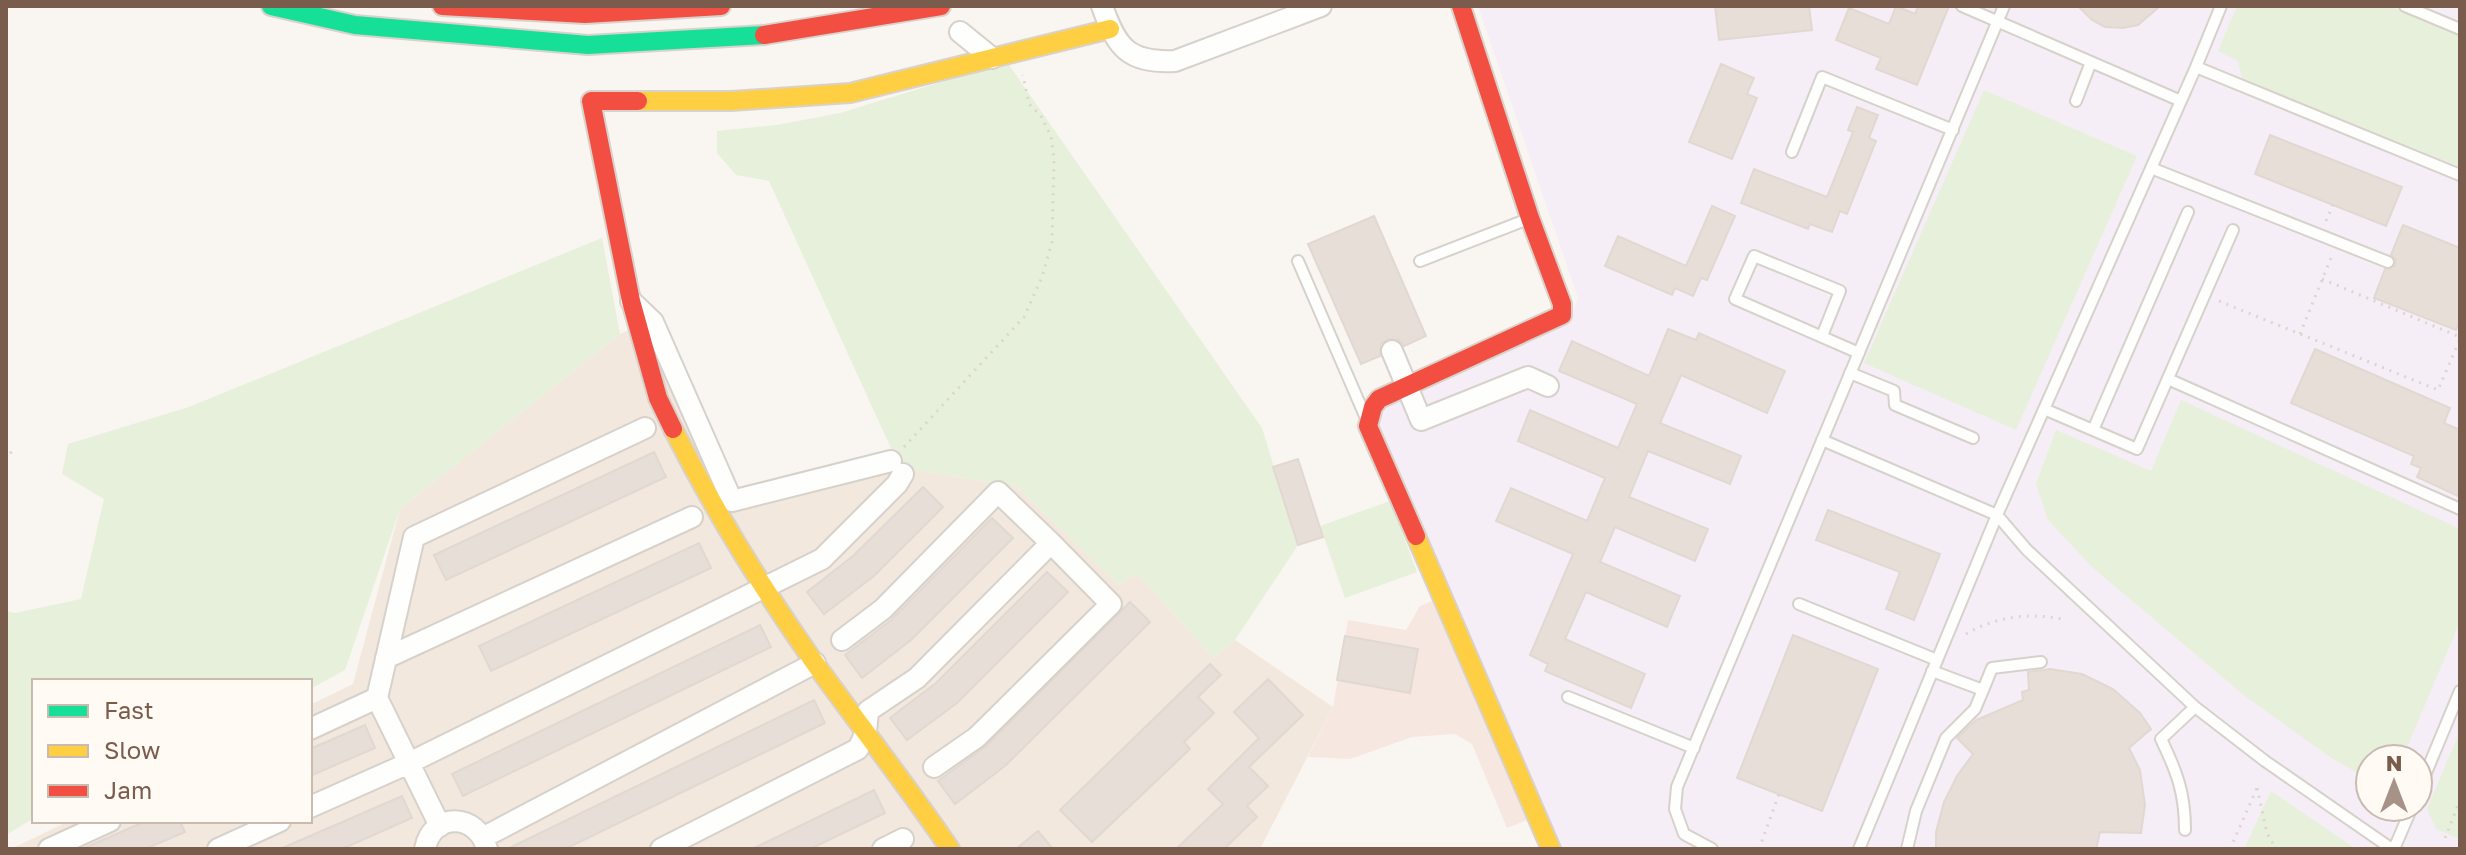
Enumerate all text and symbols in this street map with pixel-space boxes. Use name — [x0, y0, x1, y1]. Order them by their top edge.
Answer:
legend — [32, 679, 312, 823]
text: Fast — [104, 695, 154, 724]
text: Slow — [104, 735, 160, 764]
north arrow — [2354, 743, 2434, 823]
text: N — [2386, 749, 2402, 776]
text: Jam — [104, 775, 152, 804]

